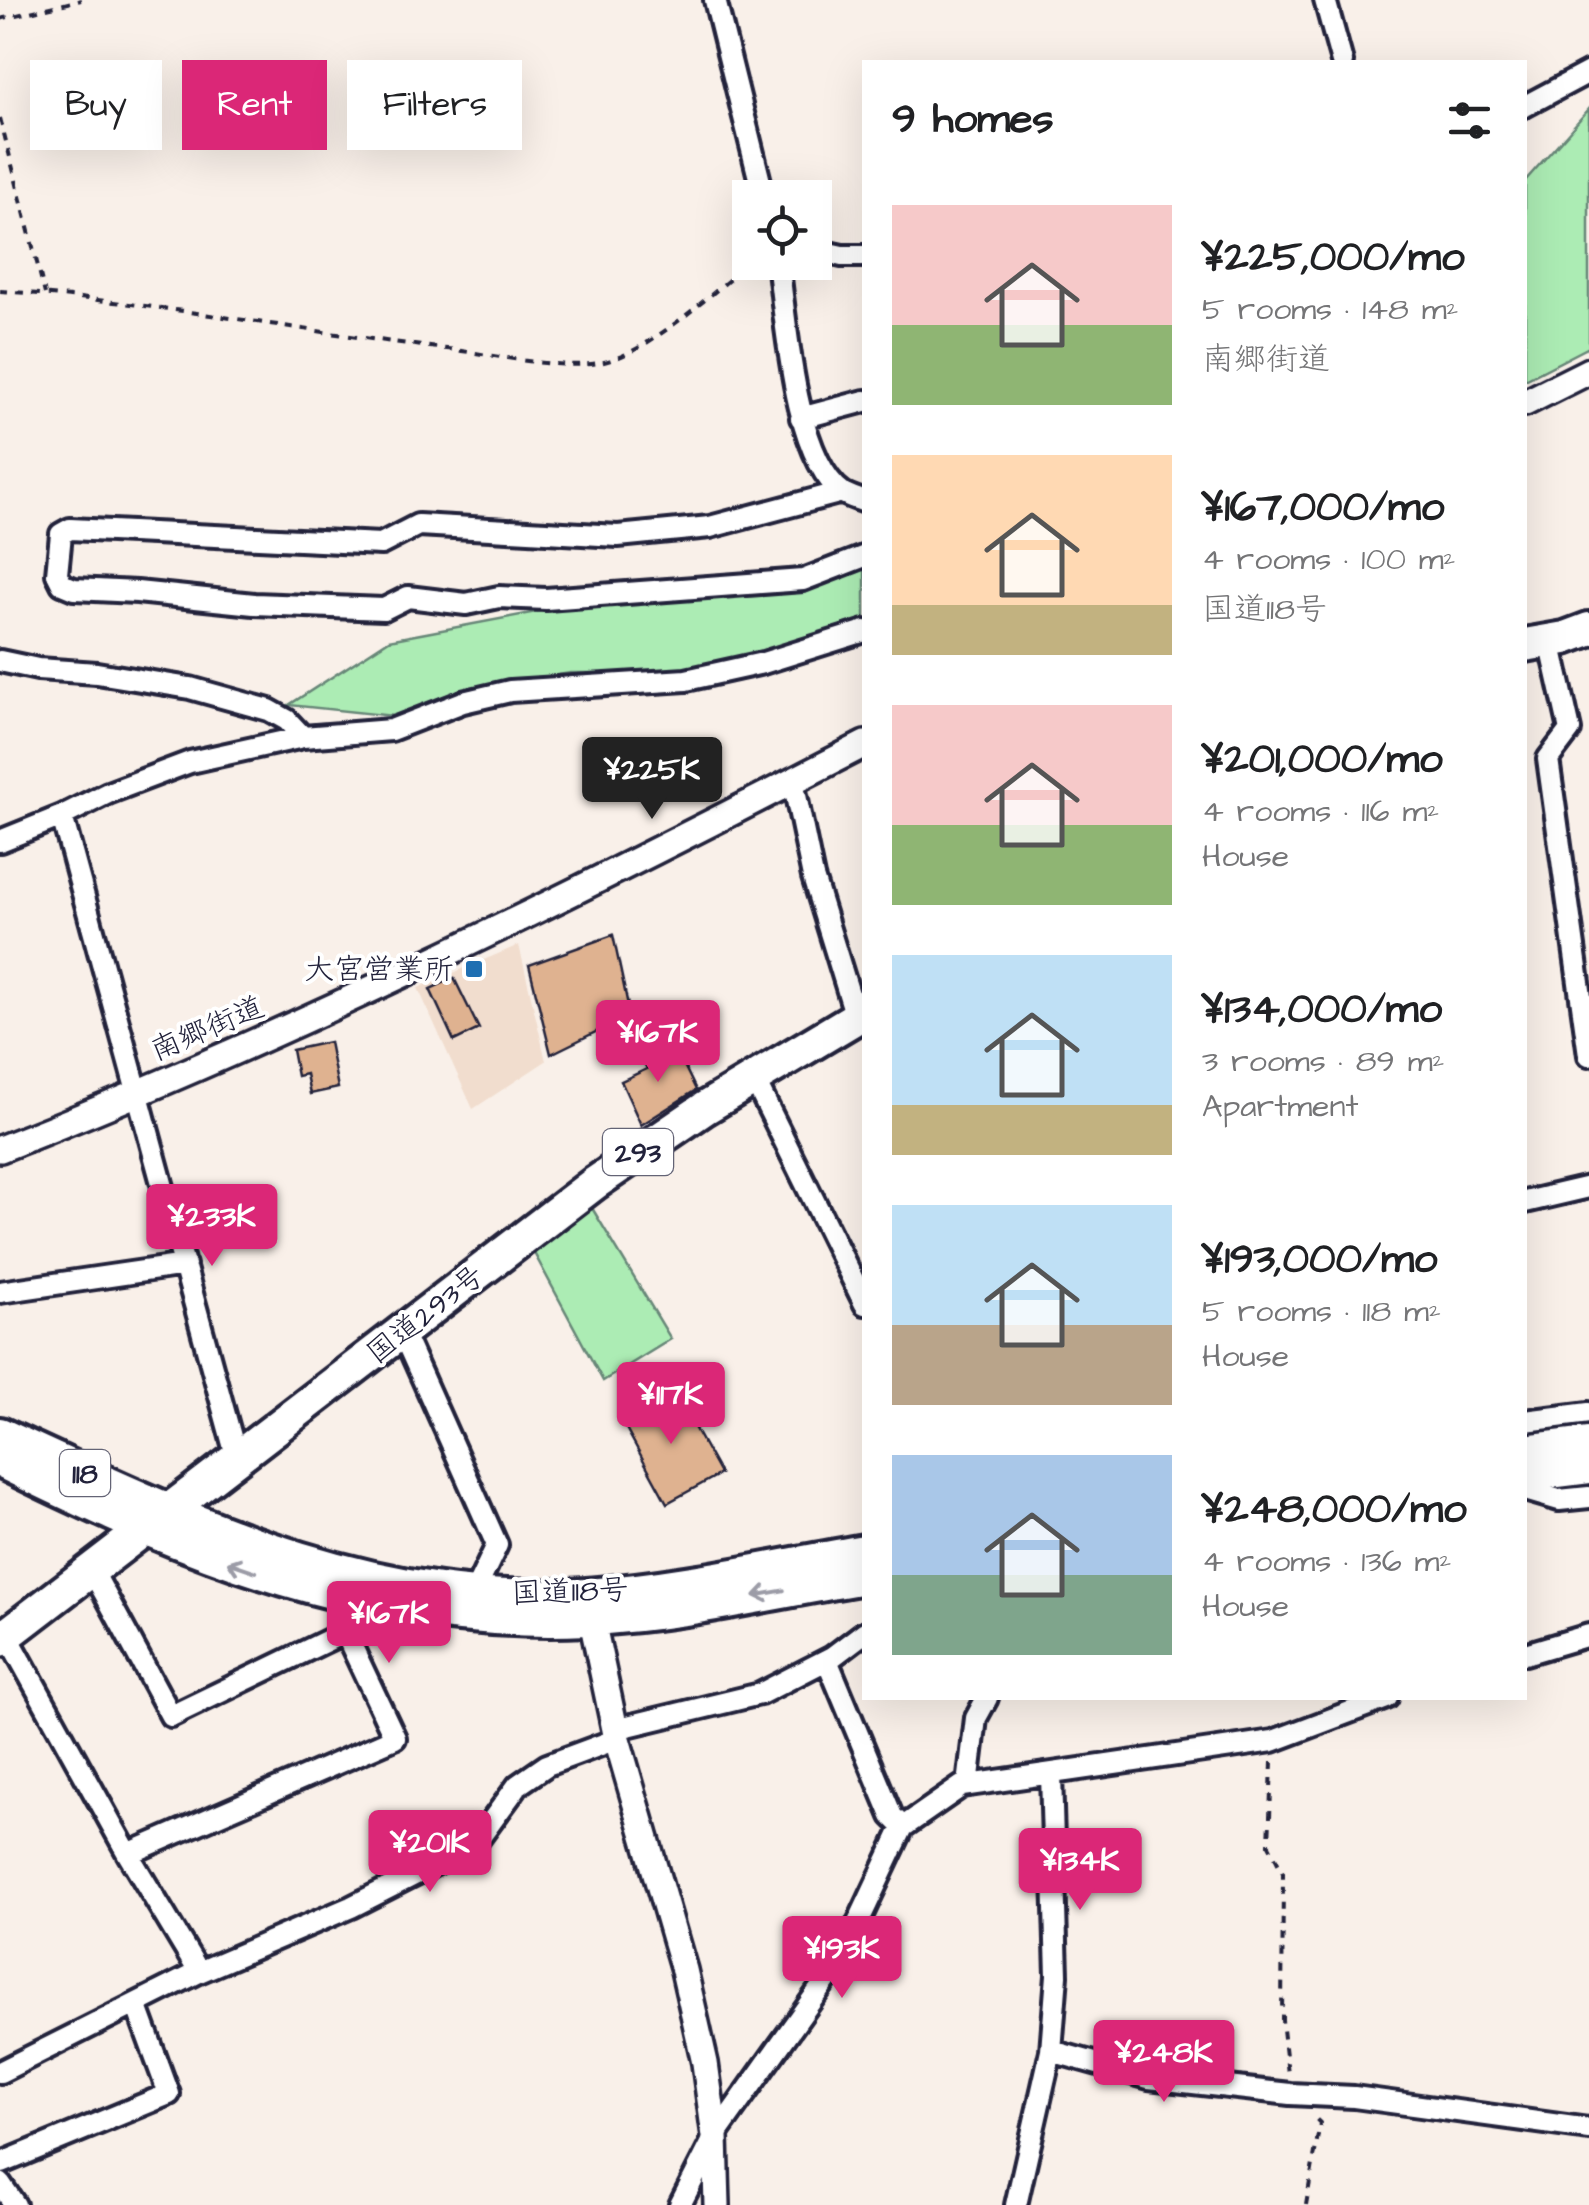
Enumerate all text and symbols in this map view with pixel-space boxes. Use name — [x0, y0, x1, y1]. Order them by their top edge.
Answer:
chip: Buy — [30, 60, 162, 150]
chip: Rent — [182, 60, 327, 150]
chip: Filters — [347, 60, 522, 150]
text: 9 homes — [892, 91, 1054, 149]
icon: filters — [1442, 93, 1497, 148]
map controls — [732, 180, 832, 280]
button: locate — [732, 180, 832, 280]
text: ¥225,000/mo — [1202, 229, 1465, 287]
icon: home — [972, 245, 1092, 365]
text: 5 rooms · 148 m² — [1202, 287, 1459, 332]
text: 南郷街道 — [1202, 337, 1330, 382]
text: ¥167,000/mo — [1202, 479, 1444, 537]
icon: home — [972, 495, 1092, 615]
text: 4 rooms · 100 m² — [1202, 537, 1456, 582]
text: 国道118号 — [1202, 587, 1327, 632]
text: ¥201,000/mo — [1202, 731, 1443, 789]
pin: ¥225K — [582, 737, 722, 822]
icon: home — [972, 745, 1092, 865]
text: ¥225K — [604, 747, 700, 792]
text: 4 rooms · 116 m² — [1202, 789, 1439, 834]
text: House — [1202, 834, 1289, 879]
place label: 大宮営業所 — [304, 949, 454, 991]
marker: 大宮営業所 — [463, 958, 485, 980]
text: ¥134,000/mo — [1202, 981, 1442, 1039]
street label: 南郷街道 — [144, 986, 271, 1072]
icon: home — [972, 995, 1092, 1115]
pin: ¥167K — [588, 1000, 728, 1085]
text: ¥167K — [618, 1010, 698, 1055]
text: 3 rooms · 89 m² — [1202, 1039, 1445, 1084]
text: Apartment — [1202, 1084, 1358, 1129]
road number: 293 — [603, 1129, 673, 1175]
pin: ¥233K — [142, 1184, 282, 1269]
text: ¥233K — [168, 1194, 256, 1239]
text: ¥193,000/mo — [1202, 1231, 1437, 1289]
icon: home — [972, 1245, 1092, 1365]
street label: 国道293号 — [358, 1255, 494, 1374]
text: 5 rooms · 118 m² — [1202, 1289, 1441, 1334]
text: House — [1202, 1334, 1289, 1379]
pin: ¥117K — [601, 1362, 741, 1447]
text: ¥117K — [639, 1372, 703, 1417]
road number: 118 — [60, 1450, 110, 1496]
text: ¥248,000/mo — [1202, 1481, 1467, 1539]
icon: home — [972, 1495, 1092, 1615]
text: 4 rooms · 136 m² — [1202, 1539, 1452, 1584]
one-way arrow — [226, 1557, 258, 1575]
street label: 国道118号 — [511, 1569, 629, 1615]
pin: ¥167K — [319, 1581, 459, 1666]
one-way arrow — [753, 1584, 786, 1603]
text: House — [1202, 1584, 1289, 1629]
text: ¥167K — [349, 1591, 429, 1636]
pin: ¥201K — [360, 1810, 500, 1895]
text: ¥201K — [390, 1820, 470, 1865]
pin: ¥134K — [1010, 1828, 1150, 1913]
text: ¥134K — [1041, 1838, 1119, 1883]
pin: ¥193K — [772, 1916, 912, 2001]
text: ¥193K — [804, 1926, 880, 1971]
pin: ¥248K — [1094, 2020, 1234, 2105]
text: ¥248K — [1115, 2030, 1213, 2075]

